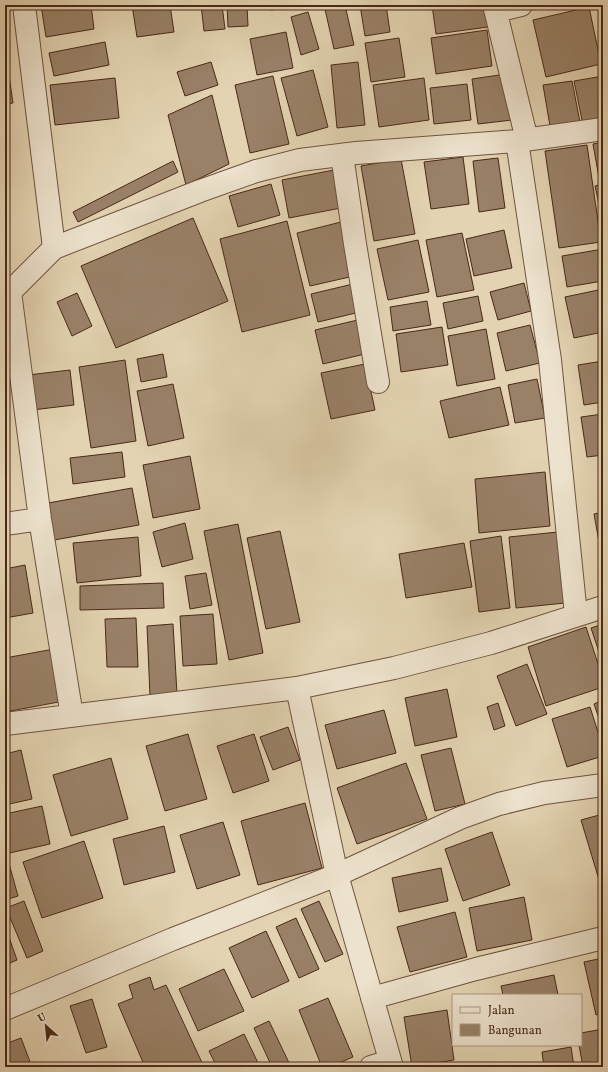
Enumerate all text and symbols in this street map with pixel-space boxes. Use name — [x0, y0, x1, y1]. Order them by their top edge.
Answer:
legend — [452, 994, 582, 1046]
text: Jalan — [488, 1003, 515, 1019]
north arrow — [26, 1006, 66, 1046]
text: U — [35, 1010, 49, 1027]
text: Bangunan — [488, 1023, 542, 1039]

